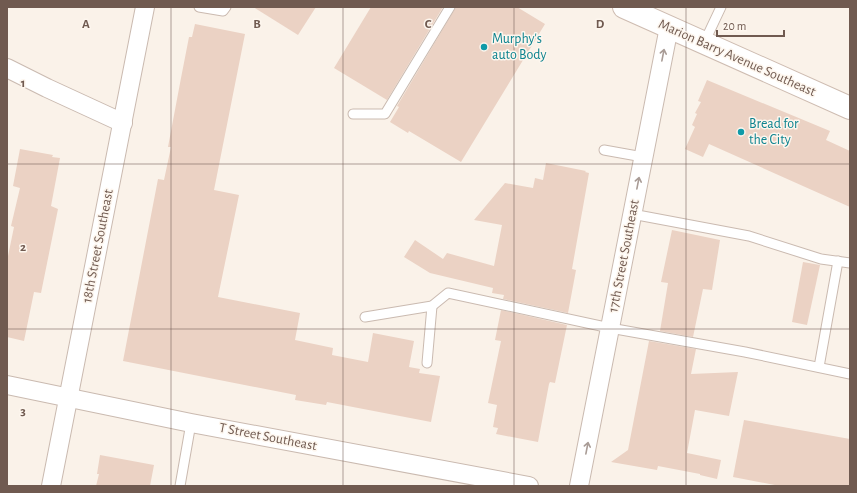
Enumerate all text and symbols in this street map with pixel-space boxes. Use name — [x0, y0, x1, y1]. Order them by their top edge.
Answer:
scale bar — [717, 12, 784, 38]
street label: Marion Barry Avenue Southeast — [656, 17, 818, 99]
text: A — [82, 18, 90, 31]
text: B — [253, 18, 261, 31]
text: C — [425, 18, 432, 31]
text: D — [596, 18, 605, 31]
text: 20 m — [723, 20, 746, 32]
place label: Murphy's auto Body — [492, 32, 547, 62]
marker: Murphy's auto Body — [479, 42, 489, 52]
one-way arrow — [660, 49, 668, 62]
text: 1 — [21, 77, 25, 90]
place label: Bread for the City — [749, 117, 799, 147]
marker: Bread for the City — [736, 127, 746, 137]
one-way arrow — [635, 177, 643, 190]
street label: 18th Street Southeast — [80, 187, 116, 304]
street label: 17th Street Southeast — [606, 198, 642, 314]
text: 2 — [20, 241, 26, 254]
text: 3 — [20, 405, 26, 418]
street label: T Street Southeast — [218, 421, 318, 453]
one-way arrow — [583, 442, 591, 455]

